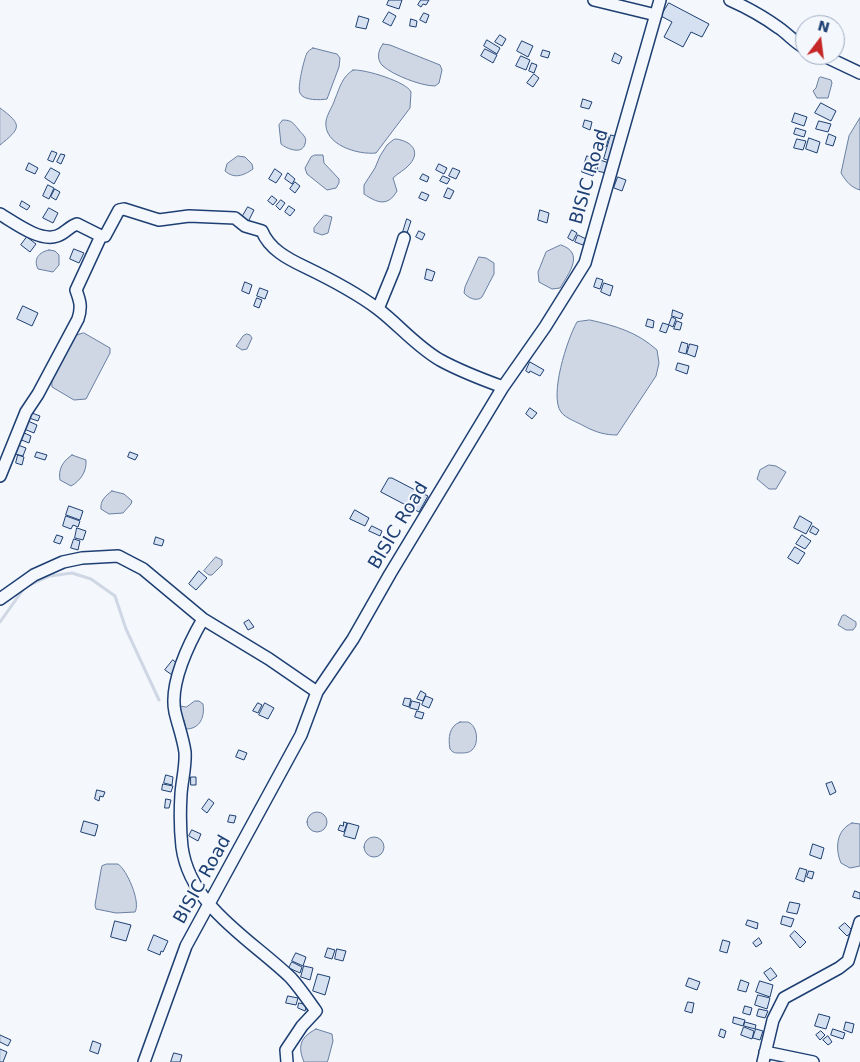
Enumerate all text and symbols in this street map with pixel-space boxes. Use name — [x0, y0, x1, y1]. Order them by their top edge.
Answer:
north arrow — [795, 15, 845, 65]
text: N — [816, 17, 831, 36]
street label: BISIC Road — [566, 127, 614, 227]
street label: BISIC Road — [365, 479, 433, 573]
street label: BISIC Road — [170, 832, 236, 928]

